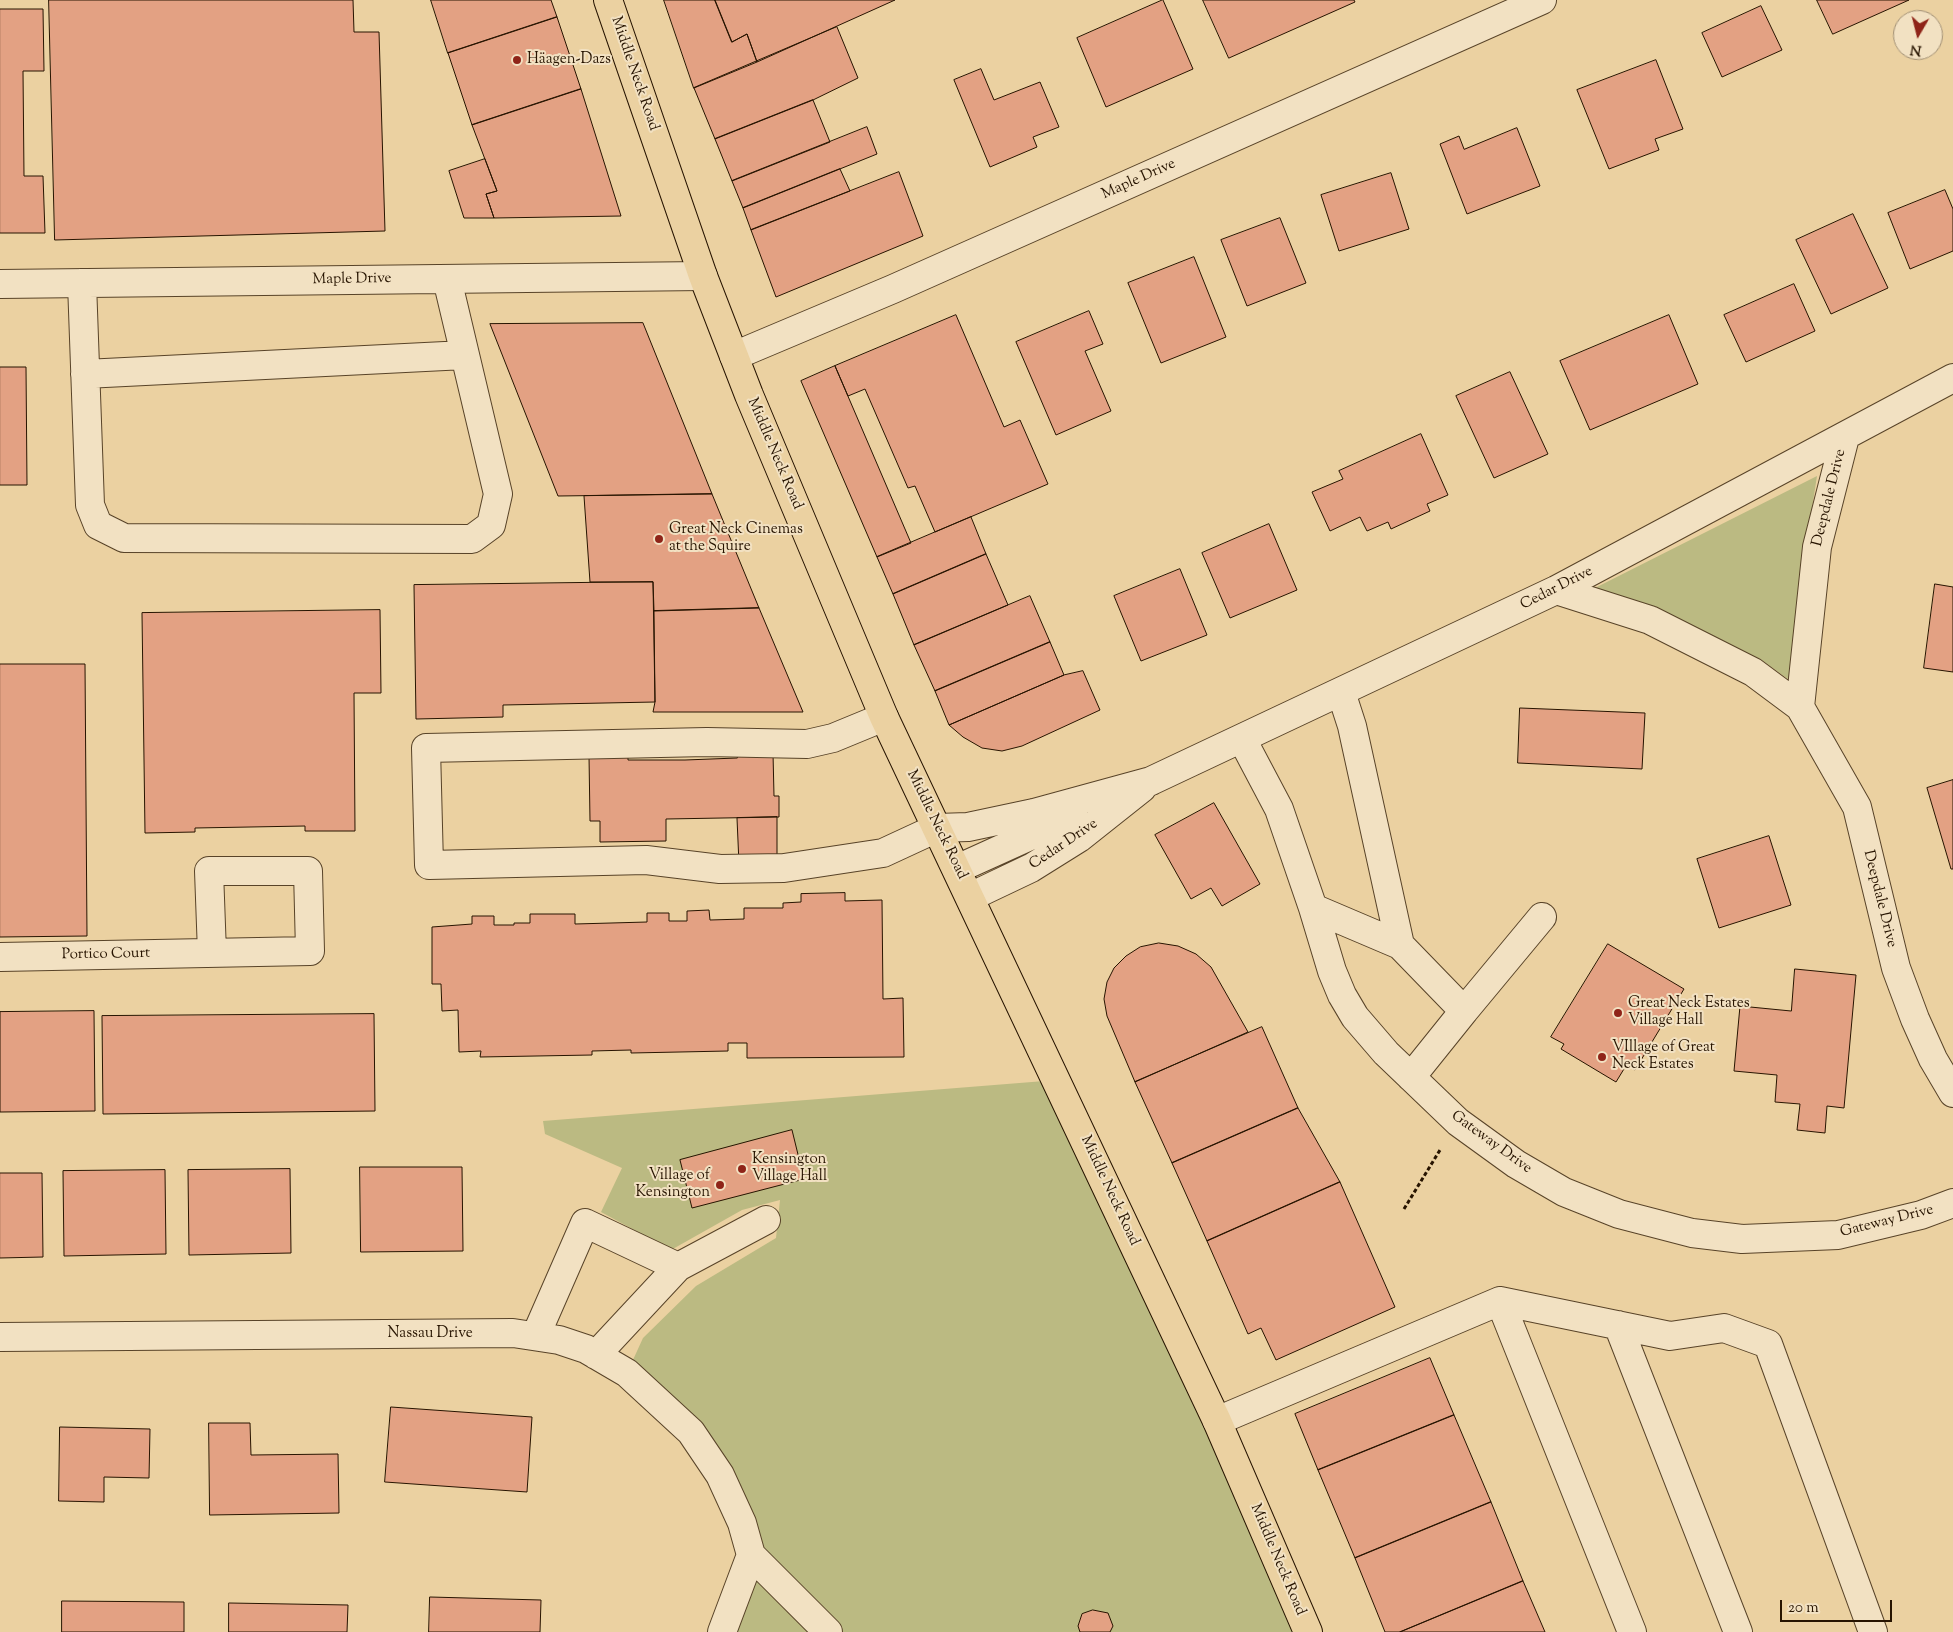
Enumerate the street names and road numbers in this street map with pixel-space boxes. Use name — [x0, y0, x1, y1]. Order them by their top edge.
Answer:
street label: Middle Neck Road — [606, 15, 662, 133]
street label: Maple Drive — [1099, 156, 1179, 204]
street label: Maple Drive — [312, 270, 392, 290]
street label: Middle Neck Road — [742, 395, 806, 513]
street label: Deepdale Drive — [1809, 447, 1851, 549]
street label: Cedar Drive — [1518, 563, 1596, 615]
street label: Middle Neck Road — [902, 767, 970, 883]
street label: Cedar Drive — [1026, 816, 1102, 874]
street label: Deepdale Drive — [1858, 848, 1900, 950]
street label: Portico Court — [62, 945, 150, 965]
street label: Gateway Drive — [1447, 1108, 1535, 1178]
street label: Middle Neck Road — [1076, 1133, 1142, 1249]
street label: Gateway Drive — [1838, 1202, 1936, 1242]
street label: Nassau Drive — [387, 1325, 473, 1343]
street label: Middle Neck Road — [1245, 1501, 1309, 1619]

